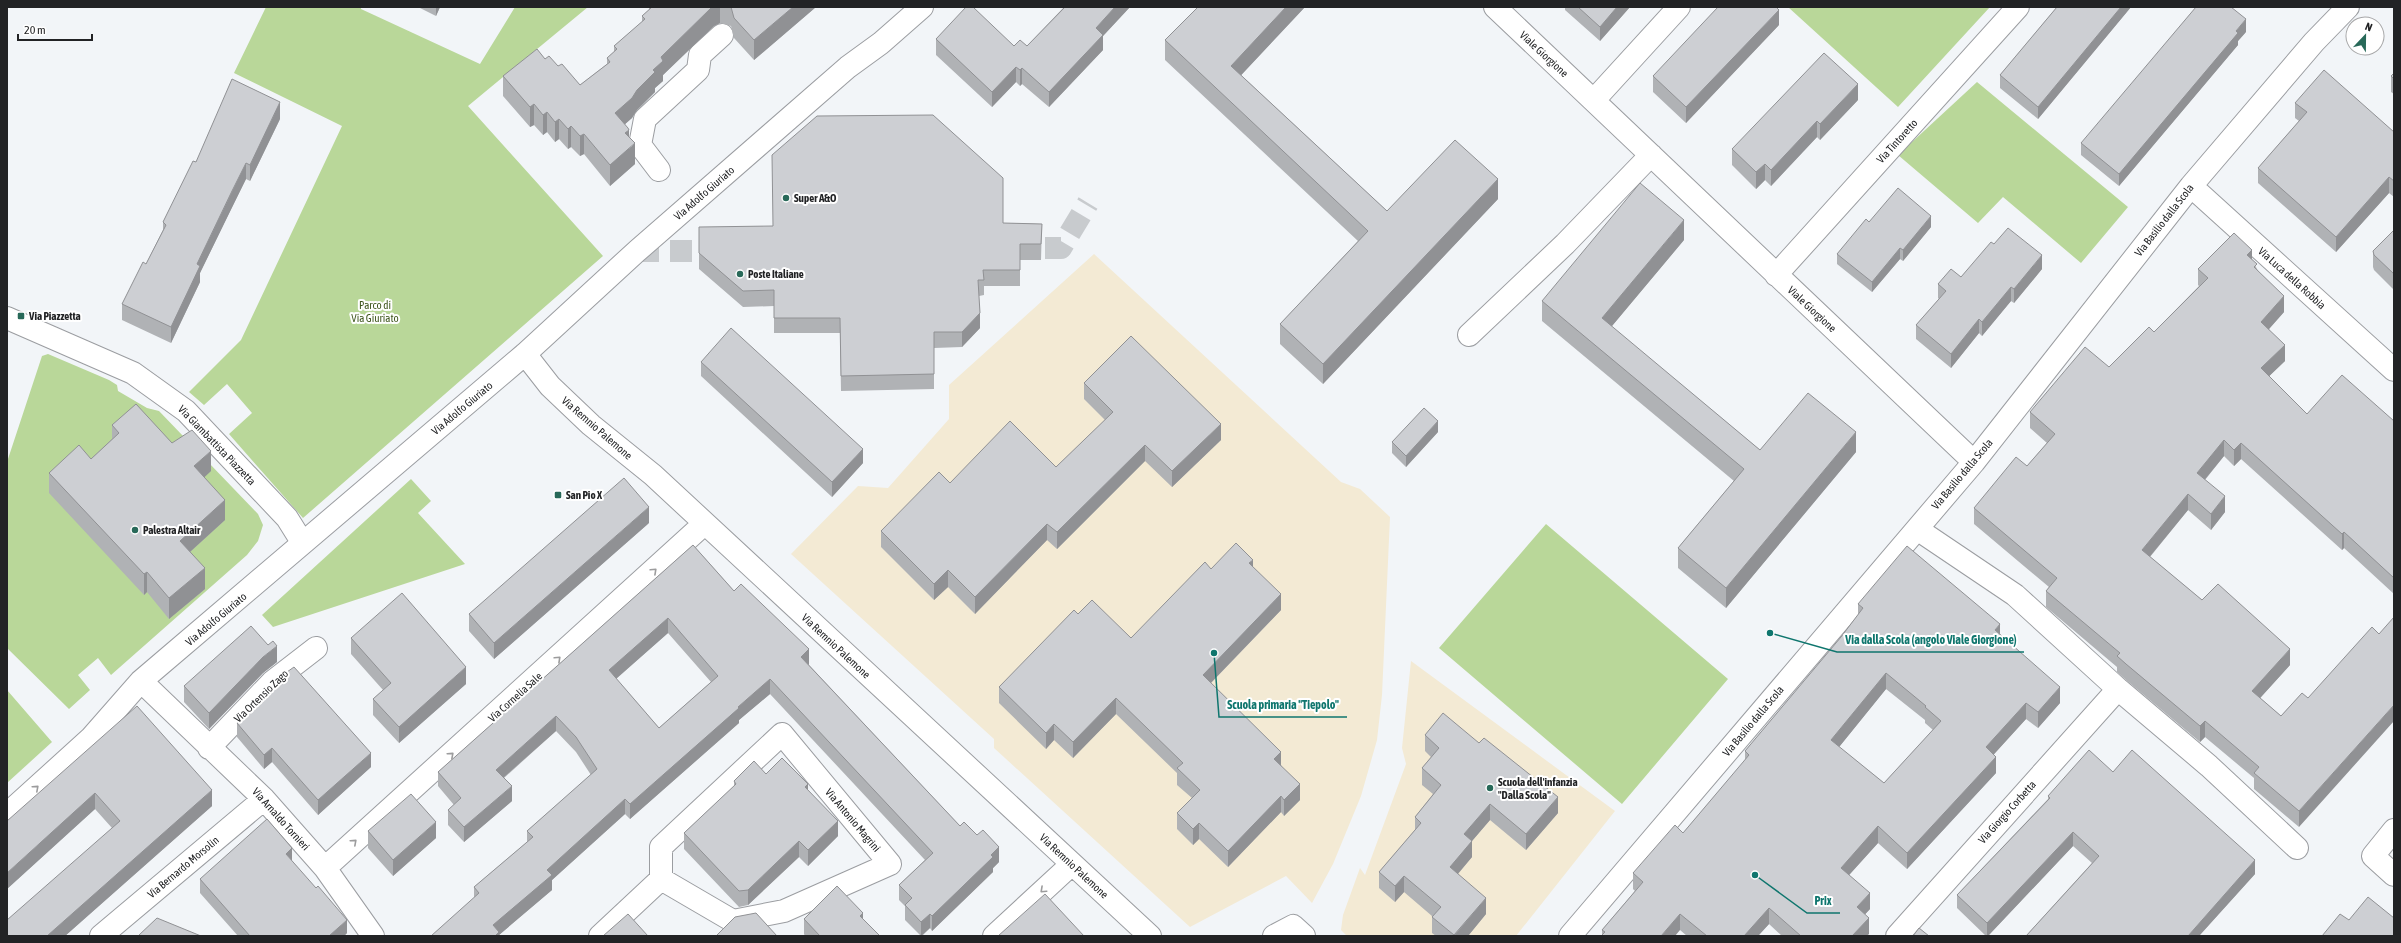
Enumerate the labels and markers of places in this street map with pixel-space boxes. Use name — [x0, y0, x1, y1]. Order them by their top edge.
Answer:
place label: Super A&O — [794, 192, 837, 204]
marker: Super A&O — [781, 193, 791, 203]
place label: Poste Italiane — [748, 268, 804, 280]
marker: Poste Italiane — [735, 269, 745, 279]
place label: Via Piazzetta — [28, 310, 81, 322]
marker: Via Piazzetta — [16, 311, 26, 321]
place label: San Pio X — [566, 489, 603, 501]
marker: San Pio X — [553, 490, 563, 500]
place label: Palestra Altair — [143, 524, 201, 536]
marker: Palestra Altair — [130, 525, 140, 535]
callout: Via dalla Scola (angolo Viale Giorgione) — [1837, 628, 2024, 652]
callout: Scuola primaria "Tiepolo" — [1219, 693, 1347, 717]
place label: Scuola dell'infanzia "Dalla Scola" — [1498, 776, 1578, 801]
marker: Scuola dell'infanzia "Dalla Scola" — [1485, 783, 1495, 793]
callout: Prix — [1807, 889, 1840, 913]

